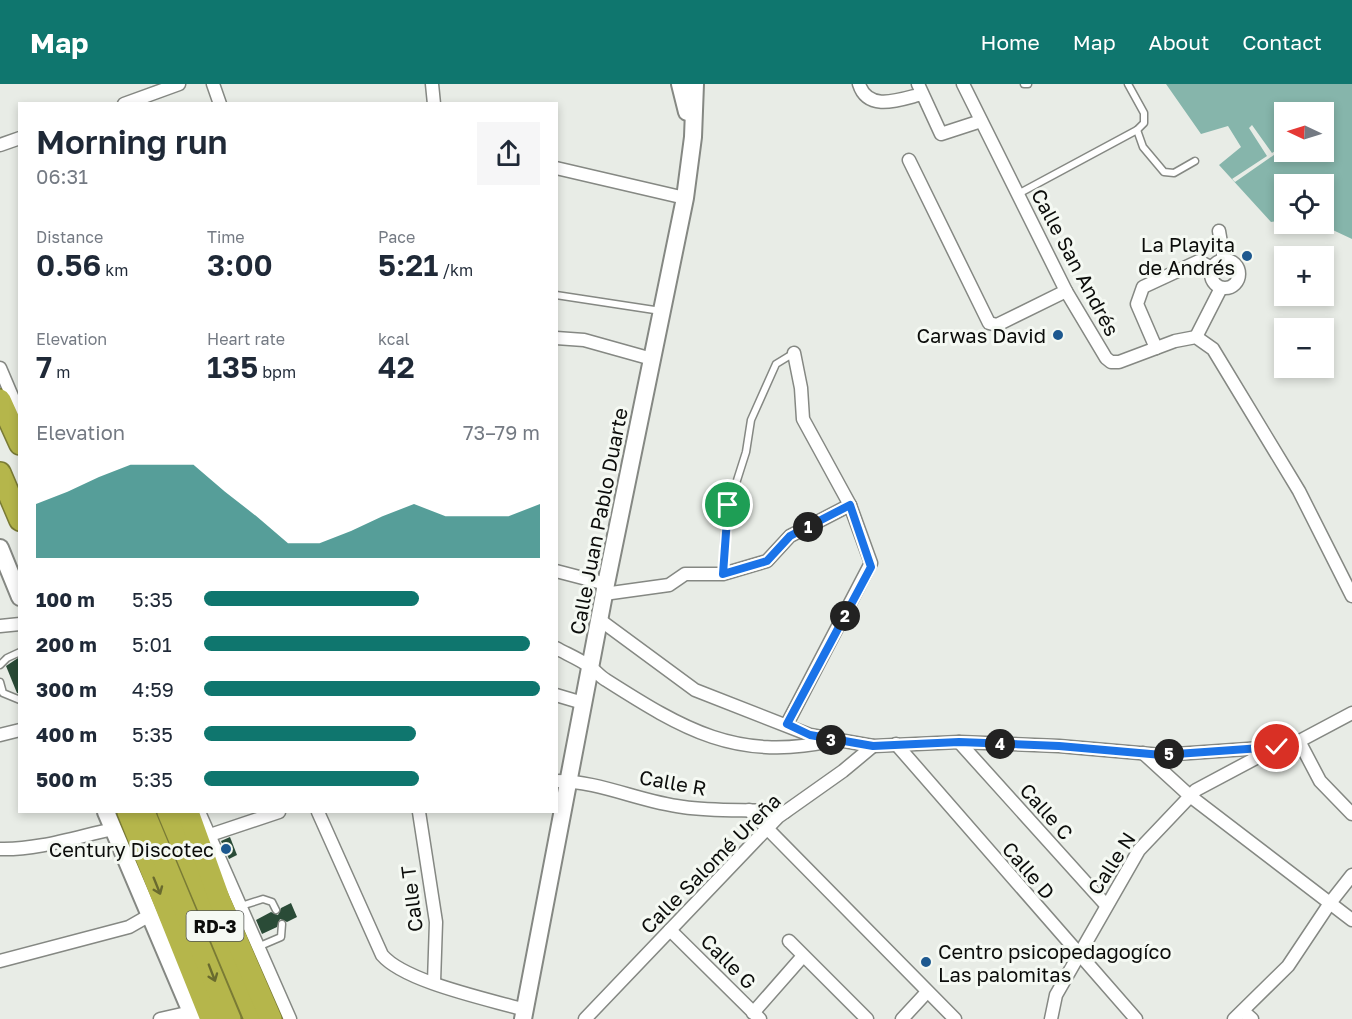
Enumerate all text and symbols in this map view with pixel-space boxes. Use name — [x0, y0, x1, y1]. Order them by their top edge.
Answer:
text: Map — [30, 26, 88, 59]
text: Home — [980, 29, 1040, 55]
text: Map — [1073, 29, 1116, 55]
text: About — [1149, 29, 1209, 55]
text: Contact — [1242, 29, 1322, 55]
north arrow — [1274, 102, 1334, 162]
map controls — [1274, 102, 1334, 378]
text: Morning run — [36, 122, 228, 161]
button: share — [477, 122, 540, 185]
text: 06:31 — [36, 164, 88, 188]
button: locate — [1274, 174, 1334, 234]
street label: Calle San Andrés — [1027, 184, 1125, 340]
text: Distance — [36, 227, 103, 247]
text: Time — [207, 227, 245, 247]
text: Pace — [378, 227, 415, 247]
place label: La Playita de Andrés — [1138, 232, 1235, 279]
button: + — [1274, 246, 1334, 306]
text: 0.56 — [36, 247, 101, 283]
text: 3:00 — [207, 247, 273, 283]
text: 5:21 — [378, 247, 438, 283]
marker: La Playita de Andrés — [1240, 249, 1254, 263]
text: km — [101, 260, 128, 280]
text: /km — [438, 260, 473, 280]
button: − — [1274, 318, 1334, 378]
place label: Carwas David — [916, 323, 1046, 347]
marker: Carwas David — [1051, 328, 1065, 342]
text: Elevation — [36, 329, 107, 349]
text: Heart rate — [207, 329, 285, 349]
text: kcal — [378, 329, 410, 349]
text: 7 — [36, 349, 52, 385]
text: 135 — [207, 349, 258, 385]
text: 42 — [378, 349, 415, 385]
text: m — [52, 362, 70, 382]
text: bpm — [258, 362, 296, 382]
street label: Calle Juan Pablo Duarte — [564, 405, 632, 637]
text: Elevation — [36, 420, 125, 444]
text: 73–79 m — [463, 420, 540, 444]
pin — [702, 479, 753, 530]
icon: arrive — [711, 488, 744, 521]
pin: 1 — [793, 512, 823, 542]
text: 1 — [804, 517, 812, 537]
text: 100 m — [36, 587, 95, 611]
text: 5:35 — [132, 587, 173, 611]
pin: 2 — [830, 601, 860, 631]
text: 2 — [840, 606, 850, 626]
text: 200 m — [36, 632, 97, 656]
text: 5:01 — [132, 632, 172, 656]
text: 300 m — [36, 677, 97, 701]
text: 4:59 — [132, 677, 174, 701]
pin — [1251, 721, 1302, 772]
text: 400 m — [36, 722, 97, 746]
text: 5:35 — [132, 722, 173, 746]
pin: 3 — [816, 725, 846, 755]
pin: 4 — [985, 729, 1015, 759]
text: 3 — [826, 730, 836, 750]
icon: check — [1260, 730, 1293, 763]
text: 4 — [995, 734, 1005, 754]
pin: 5 — [1154, 739, 1184, 769]
text: 5 — [1164, 744, 1174, 764]
street label: Calle R — [638, 764, 708, 800]
text: 500 m — [36, 767, 97, 791]
text: 5:35 — [132, 767, 173, 791]
street label: Calle C — [1015, 778, 1079, 844]
street label: Calle Salomé Ureña — [635, 788, 785, 938]
street label: Calle N — [1082, 827, 1140, 899]
street label: Calle D — [998, 836, 1060, 904]
place label: Century Discotec — [49, 837, 214, 861]
marker: Century Discotec — [219, 842, 233, 856]
street label: Calle T — [395, 865, 427, 933]
one-way arrow — [152, 876, 163, 894]
road number: RD-3 — [186, 911, 244, 941]
street label: Calle G — [696, 928, 762, 994]
place label: Centro psicopedagogíco Las palomitas — [938, 939, 1171, 986]
marker: Centro psicopedagogíco Las palomitas — [919, 955, 933, 969]
one-way arrow — [207, 964, 218, 982]

